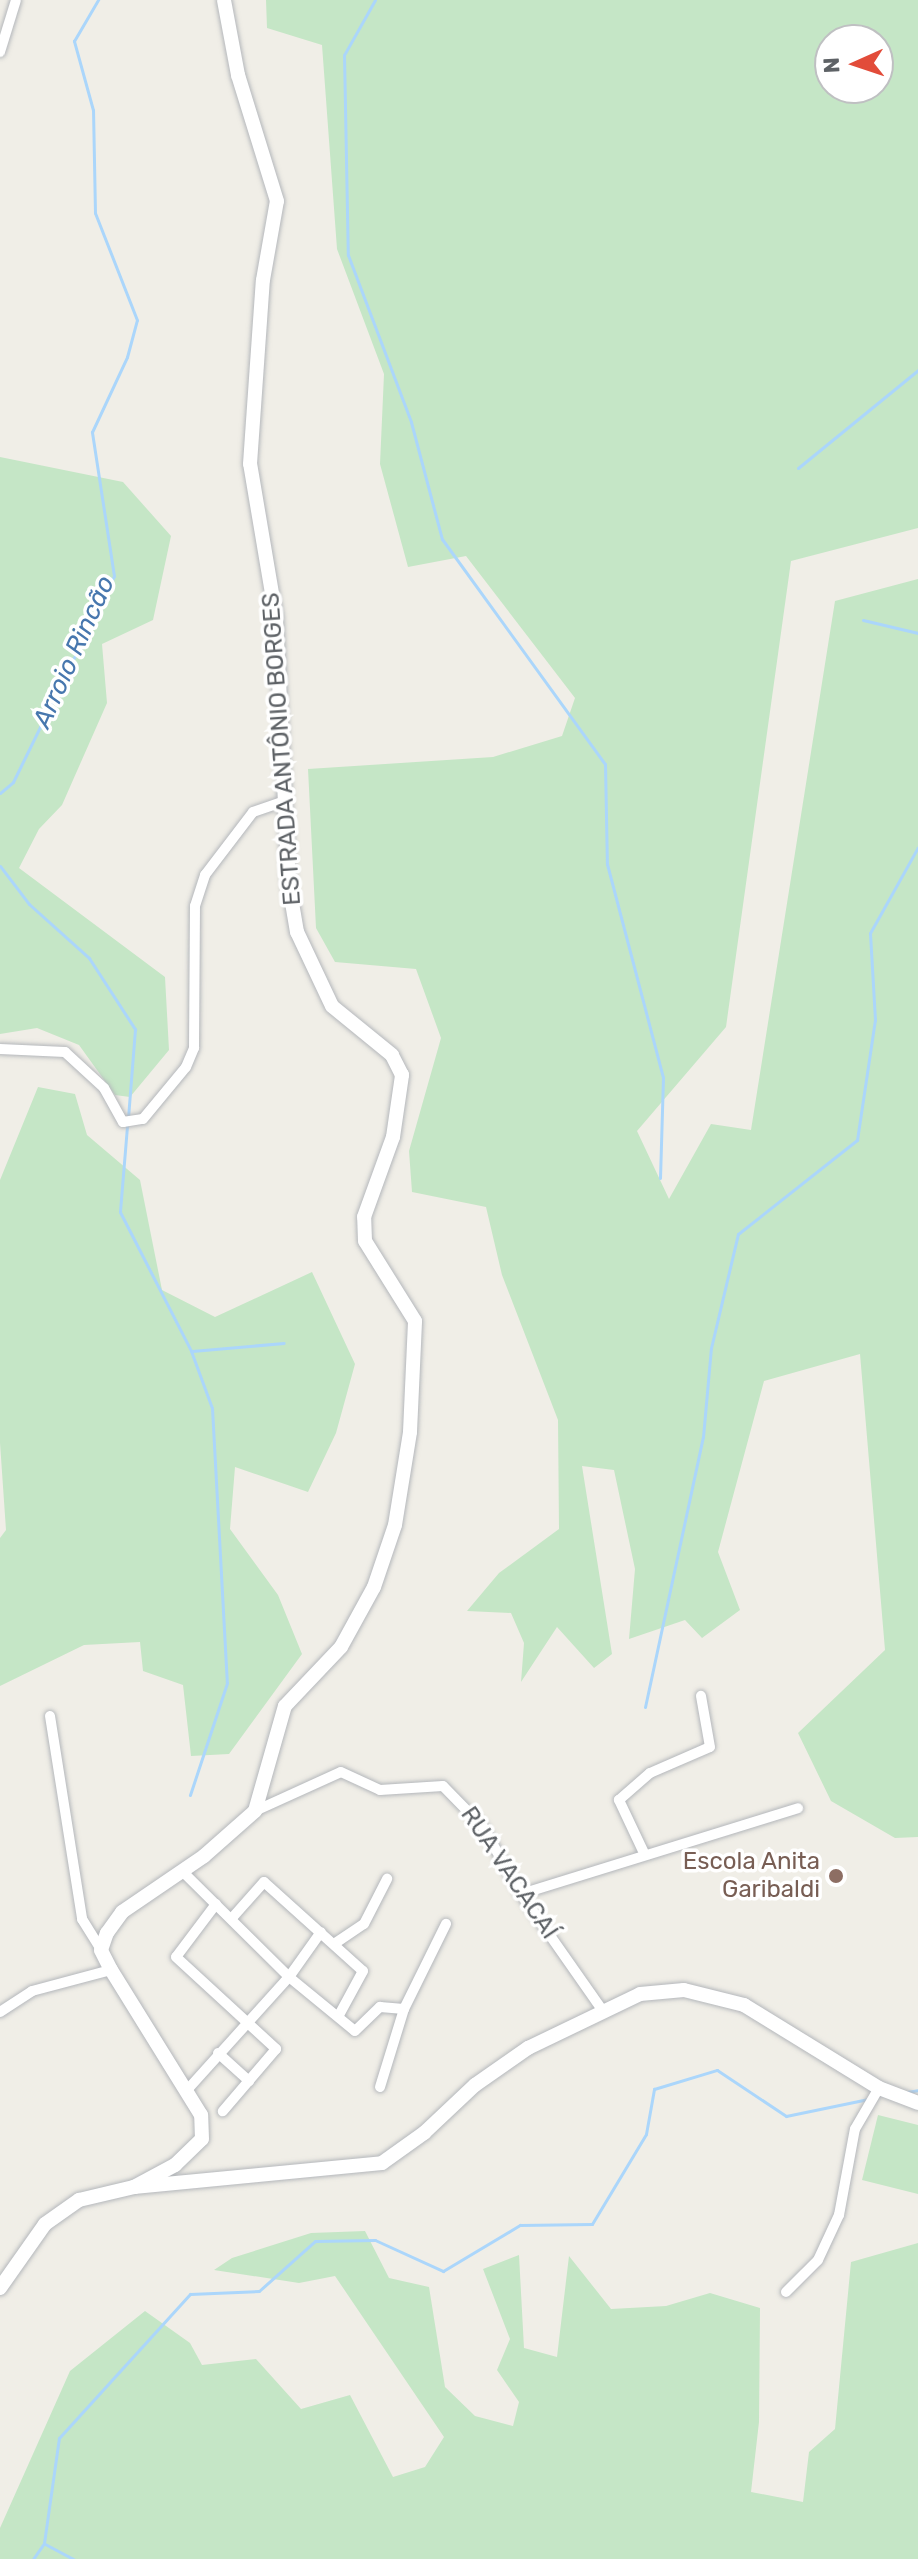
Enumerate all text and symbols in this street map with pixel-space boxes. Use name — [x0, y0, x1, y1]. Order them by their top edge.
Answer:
north arrow — [814, 24, 894, 104]
text: N — [818, 57, 845, 74]
water label: Arroio Rincão — [27, 571, 121, 733]
street label: ESTRADA ANTÔNIO BORGES — [257, 591, 307, 907]
street label: RUA VACACAÍ — [454, 1801, 564, 1945]
place label: Escola Anita Garibaldi — [682, 1848, 820, 1904]
marker: Escola Anita Garibaldi — [827, 1867, 845, 1885]

